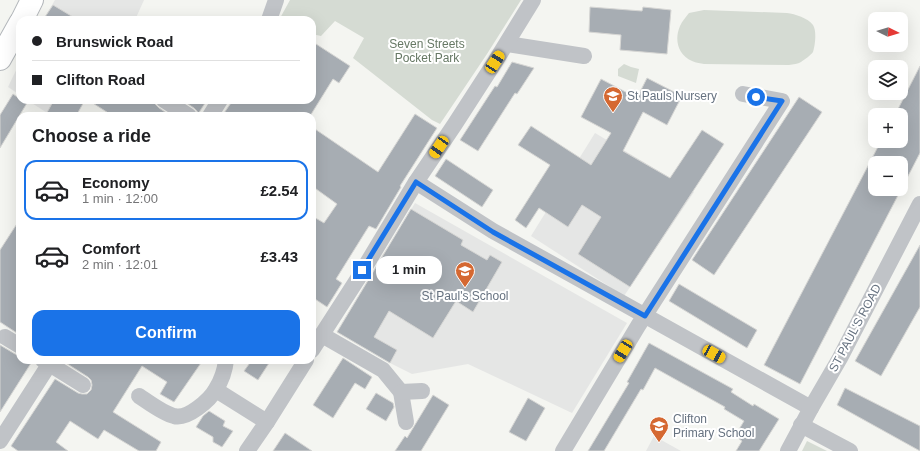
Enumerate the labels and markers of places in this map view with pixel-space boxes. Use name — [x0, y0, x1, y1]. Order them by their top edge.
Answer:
school or university icon: St Pauls Nursery — [602, 85, 624, 113]
place label: St Pauls Nursery — [627, 89, 717, 103]
school or university icon: St Paul's School — [454, 260, 476, 288]
place label: St Paul's School — [421, 289, 509, 303]
place label: Clifton Primary School — [673, 412, 754, 440]
school or university icon: Clifton Primary School — [648, 415, 670, 443]

